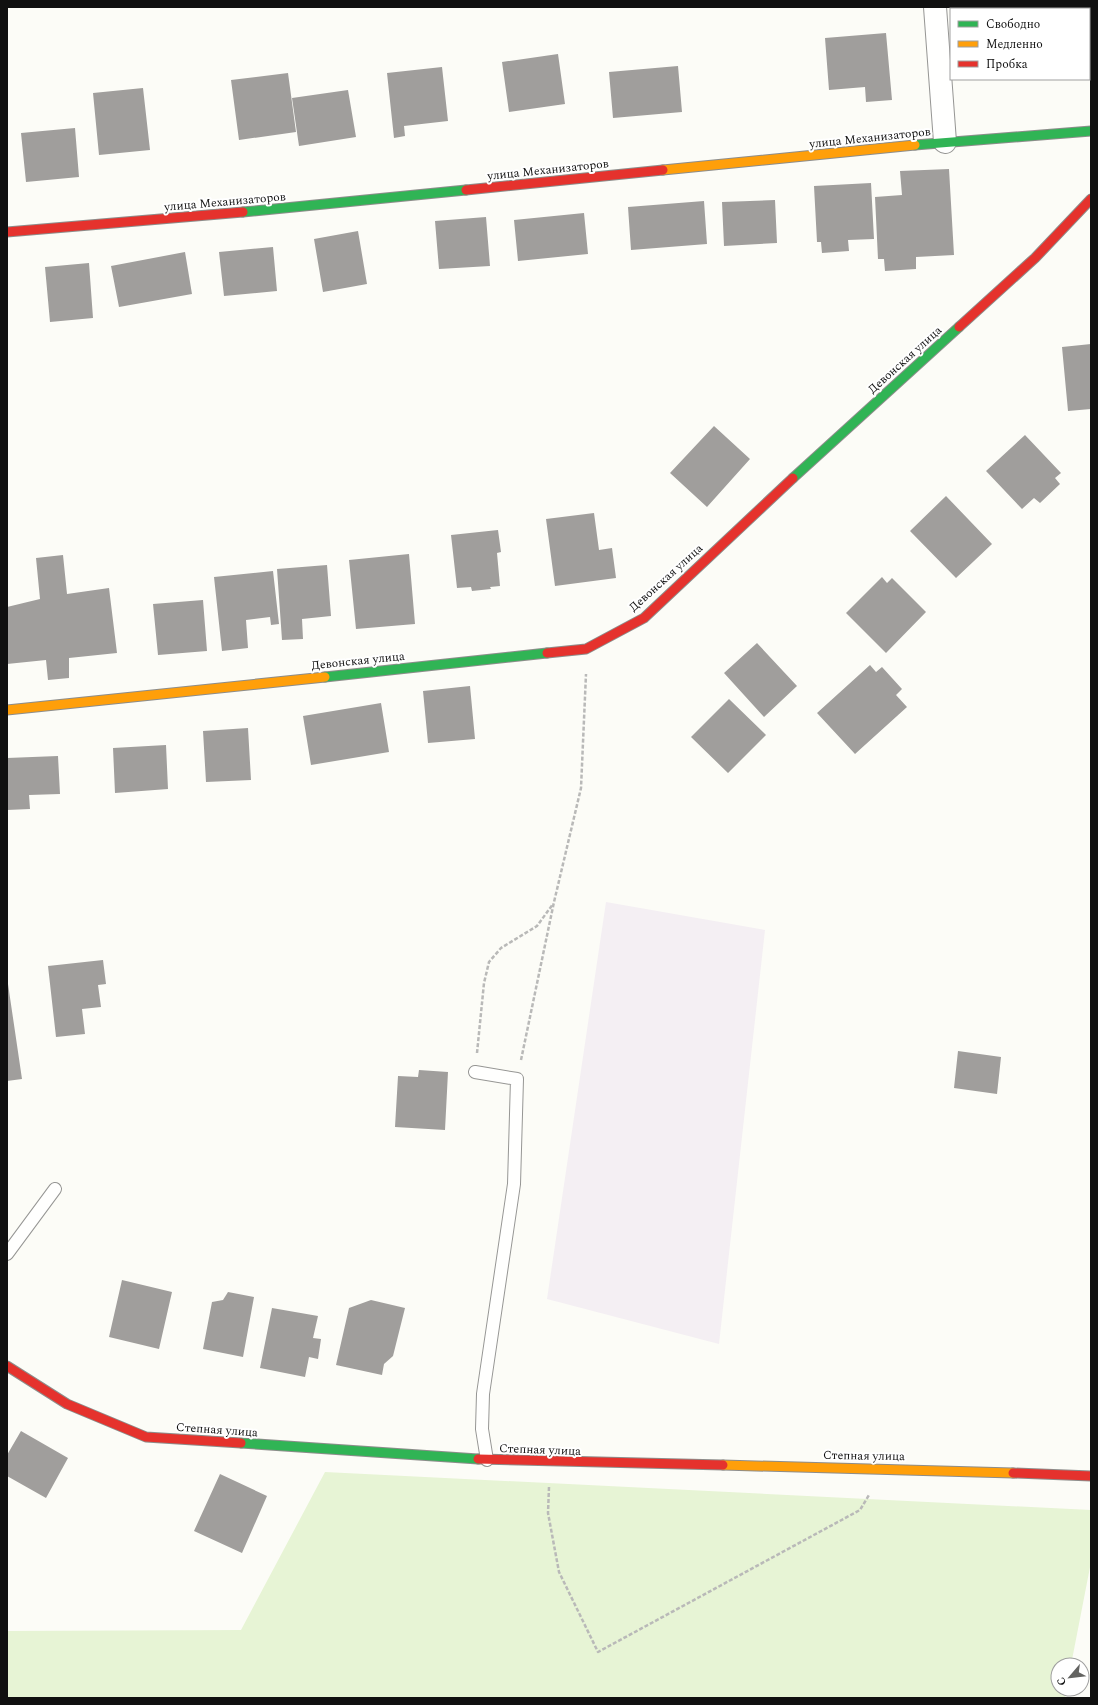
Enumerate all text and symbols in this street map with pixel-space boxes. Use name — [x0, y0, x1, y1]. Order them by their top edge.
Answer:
legend — [950, 8, 1090, 80]
text: Свободно — [986, 15, 1040, 34]
text: Медленно — [986, 35, 1043, 54]
text: Пробка — [986, 55, 1028, 74]
street label: улица Механизаторов — [807, 122, 932, 154]
street label: улица Механизаторов — [485, 154, 610, 186]
street label: улица Механизаторов — [162, 187, 287, 217]
street label: Девонская улица — [864, 321, 946, 398]
street label: Девонская улица — [625, 539, 707, 616]
street label: Девонская улица — [310, 647, 406, 675]
street label: Степная улица — [175, 1418, 259, 1442]
street label: Степная улица — [499, 1439, 581, 1461]
street label: Степная улица — [823, 1446, 905, 1466]
north arrow — [1050, 1657, 1090, 1697]
text: С — [1052, 1674, 1071, 1689]

